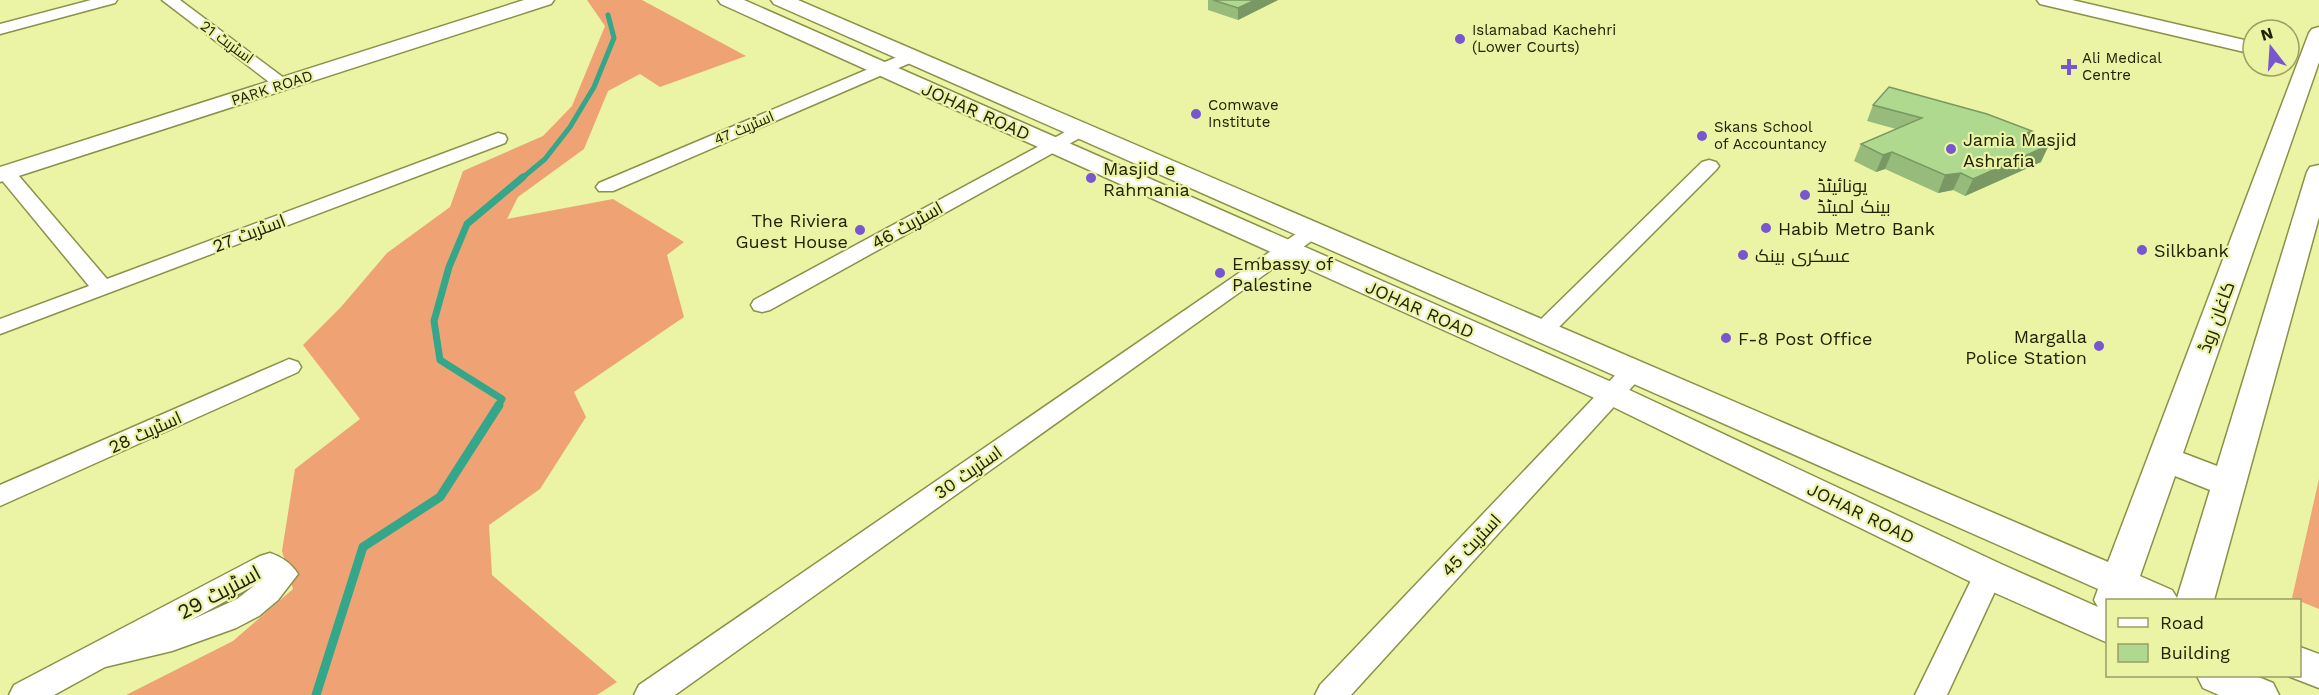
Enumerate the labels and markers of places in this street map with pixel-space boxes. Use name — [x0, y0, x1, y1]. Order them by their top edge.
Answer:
place label: Islamabad Kachehri (Lower Courts) — [1472, 21, 1616, 56]
marker: Islamabad Kachehri (Lower Courts) — [1453, 32, 1467, 46]
place label: Ali Medical Centre — [2082, 49, 2162, 84]
marker: Ali Medical Centre — [2060, 58, 2078, 76]
place label: Comwave Institute — [1208, 96, 1279, 131]
marker: Comwave Institute — [1189, 107, 1203, 121]
place label: Skans School of Accountancy — [1714, 118, 1827, 153]
marker: Skans School of Accountancy — [1695, 129, 1709, 143]
place label: Jamia Masjid Ashrafia — [1963, 129, 2077, 171]
marker: Jamia Masjid Ashrafia — [1944, 142, 1958, 156]
place label: Masjid e Rahmania — [1103, 158, 1190, 200]
marker: Masjid e Rahmania — [1084, 171, 1098, 185]
place label: یونائیٹڈ بینک لمیٹڈ — [1817, 175, 1891, 217]
marker: یونائیٹڈ بینک لمیٹڈ — [1798, 188, 1812, 202]
place label: The Riviera Guest House — [735, 210, 848, 252]
place label: Habib Metro Bank — [1778, 218, 1935, 239]
marker: Habib Metro Bank — [1759, 221, 1773, 235]
marker: The Riviera Guest House — [853, 223, 867, 237]
place label: Silkbank — [2154, 240, 2229, 261]
marker: Silkbank — [2135, 243, 2149, 257]
place label: عسکری بینک — [1755, 245, 1851, 267]
marker: عسکری بینک — [1736, 248, 1750, 262]
place label: Embassy of Palestine — [1232, 253, 1333, 295]
marker: Embassy of Palestine — [1213, 266, 1227, 280]
place label: Margalla Police Station — [1965, 326, 2087, 368]
place label: F-8 Post Office — [1738, 328, 1872, 349]
marker: F-8 Post Office — [1719, 331, 1733, 345]
marker: Margalla Police Station — [2092, 339, 2106, 353]

